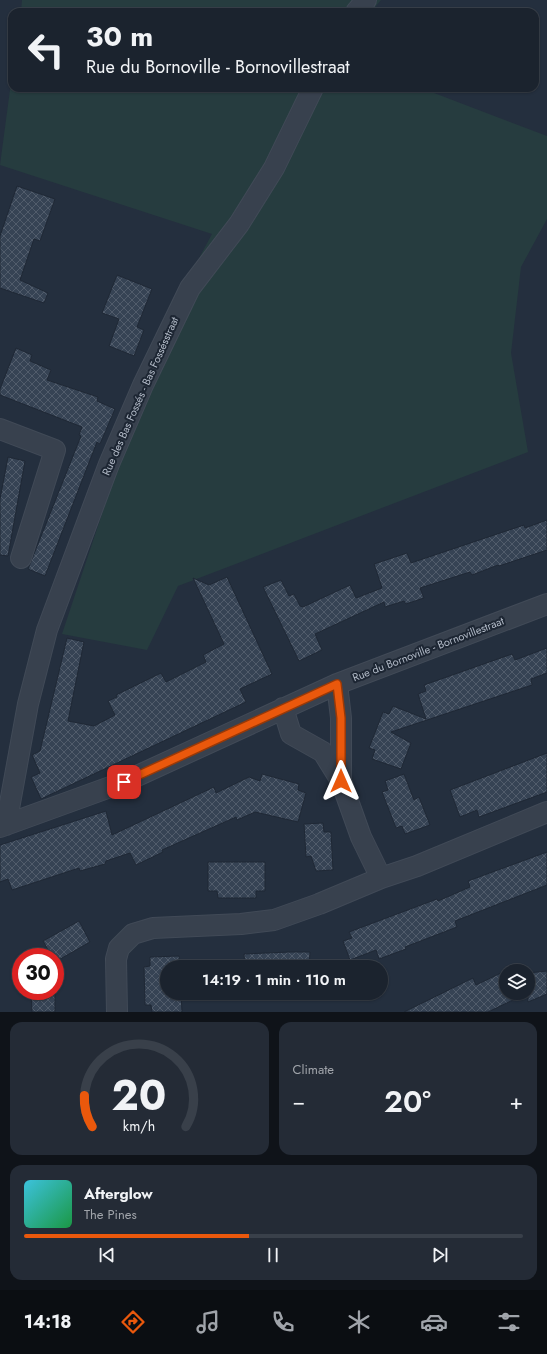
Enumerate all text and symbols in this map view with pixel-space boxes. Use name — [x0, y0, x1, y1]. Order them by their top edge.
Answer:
text: 30 m — [86, 16, 153, 57]
icon: left — [20, 24, 72, 76]
text: Rue du Bornoville - Bornovillestraat — [86, 54, 350, 80]
street label: Rue des Bas Fossés - Bas Fossésstraat — [98, 314, 182, 478]
street label: Rue du Bornoville - Bornovillestraat — [350, 613, 506, 685]
position arrow — [320, 760, 362, 802]
pin — [107, 765, 141, 799]
icon: arrive — [113, 771, 135, 793]
speed limit sign: 30 — [12, 948, 64, 1000]
map controls — [499, 964, 535, 1000]
button: layers — [499, 964, 535, 1000]
text: 14:19 · 1 min · 110 m — [202, 969, 346, 991]
text: Climate — [293, 1060, 334, 1079]
text: 20 — [112, 1064, 167, 1125]
text: 20° — [384, 1080, 431, 1123]
text: − — [293, 1085, 305, 1117]
text: + — [509, 1085, 523, 1117]
text: km/h — [123, 1115, 155, 1135]
text: Afterglow — [84, 1183, 153, 1205]
text: The Pines — [84, 1205, 137, 1224]
icon: previous — [96, 1244, 118, 1266]
icon: pause — [262, 1244, 284, 1266]
icon: next — [429, 1244, 451, 1266]
icon: directions — [119, 1308, 147, 1336]
icon: music — [194, 1308, 222, 1336]
icon: phone — [269, 1308, 297, 1336]
icon: climate — [345, 1308, 373, 1336]
icon: car — [420, 1308, 448, 1336]
icon: filters — [495, 1308, 523, 1336]
text: 14:18 — [24, 1309, 72, 1335]

